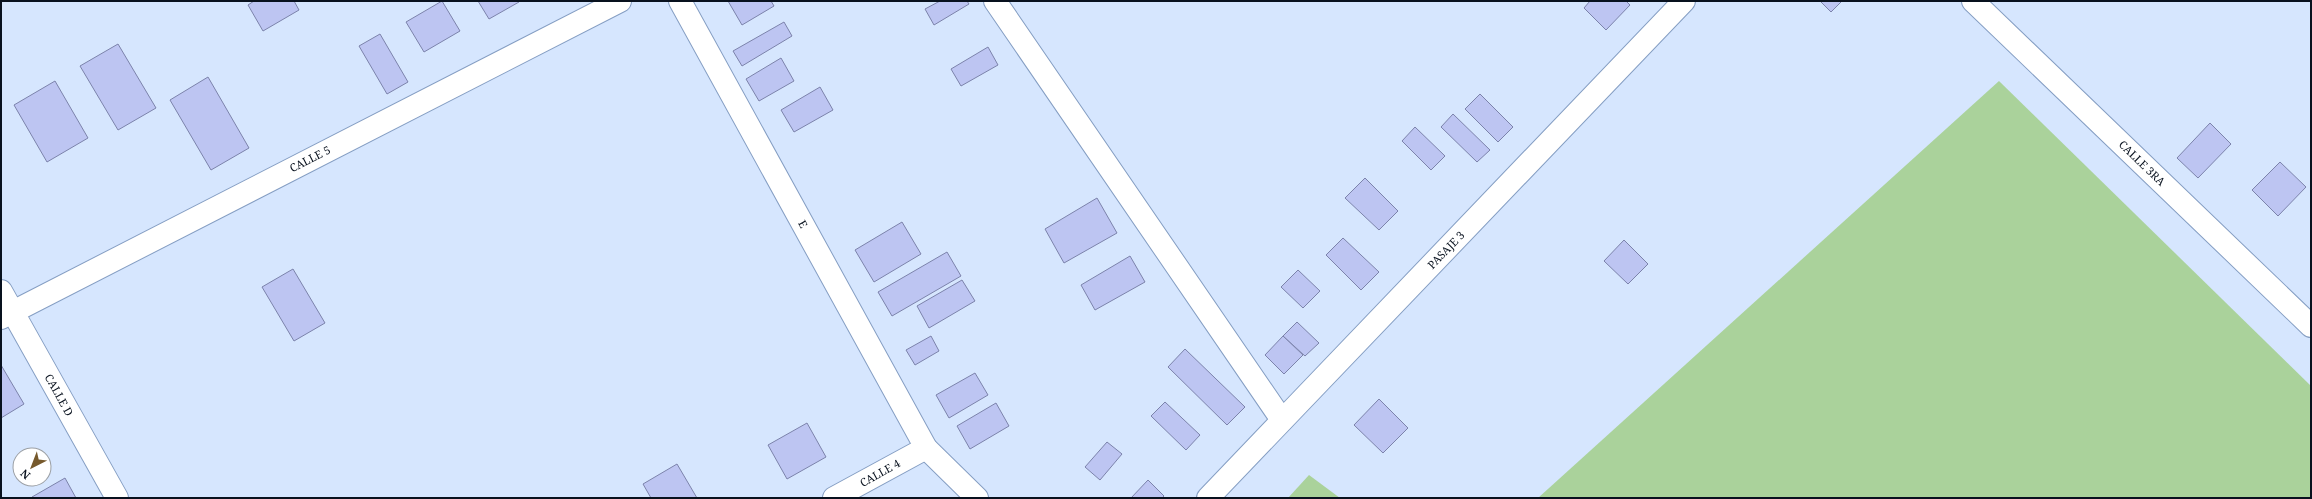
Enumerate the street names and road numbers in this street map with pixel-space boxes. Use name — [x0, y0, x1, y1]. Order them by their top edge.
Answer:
street label: CALLE 3RA — [2116, 137, 2169, 189]
street label: CALLE 5 — [287, 142, 333, 175]
street label: E — [795, 217, 812, 231]
street label: PASAJE 3 — [1424, 227, 1467, 272]
street label: CALLE D — [42, 371, 77, 418]
street label: CALLE 4 — [857, 455, 903, 490]

